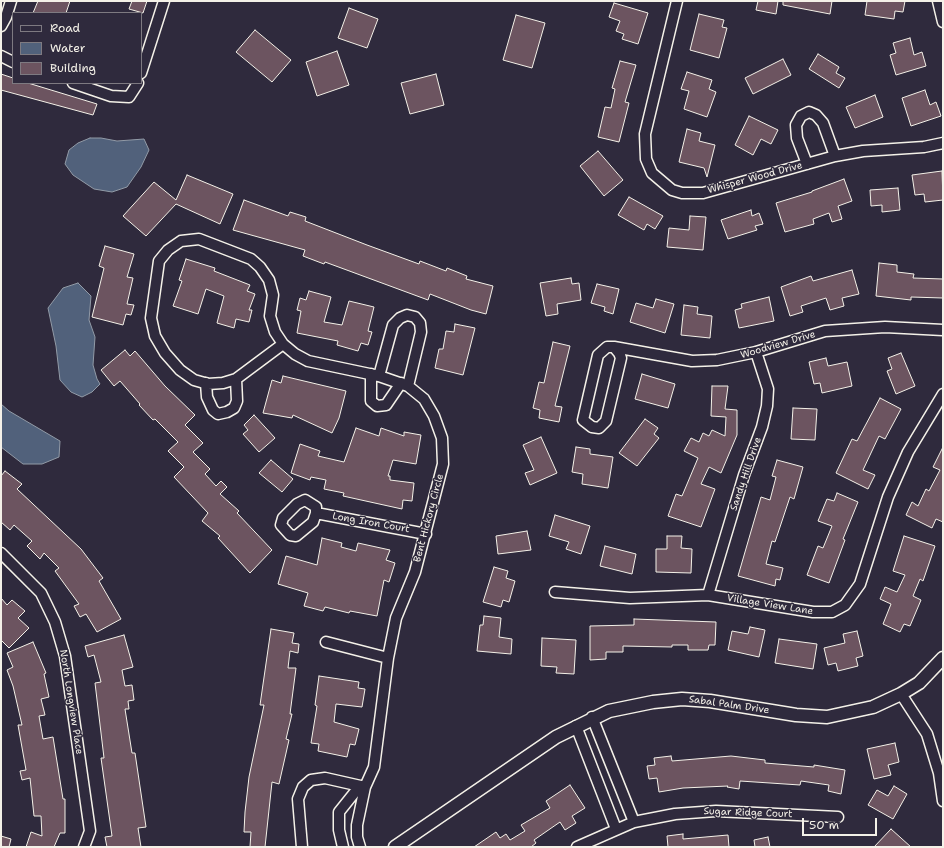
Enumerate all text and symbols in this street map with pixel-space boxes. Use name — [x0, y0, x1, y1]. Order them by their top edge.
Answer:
legend — [12, 12, 142, 84]
text: Road — [50, 20, 80, 36]
text: Water — [50, 40, 85, 56]
text: Building — [50, 60, 96, 76]
street label: Whisper Wood Drive — [706, 160, 804, 196]
street label: Woodview Drive — [739, 329, 817, 361]
street label: Sandy Hill Drive — [728, 436, 764, 512]
street label: Bent Hickory Circle — [411, 472, 447, 564]
street label: Long Iron Court — [331, 510, 411, 536]
street label: Village View Lane — [726, 592, 814, 618]
street label: North Longview Place — [57, 649, 85, 755]
street label: Sabal Palm Drive — [688, 693, 770, 717]
street label: Sugar Ridge Court — [703, 805, 793, 821]
scale bar — [804, 810, 879, 836]
text: 50 m — [809, 817, 839, 833]

